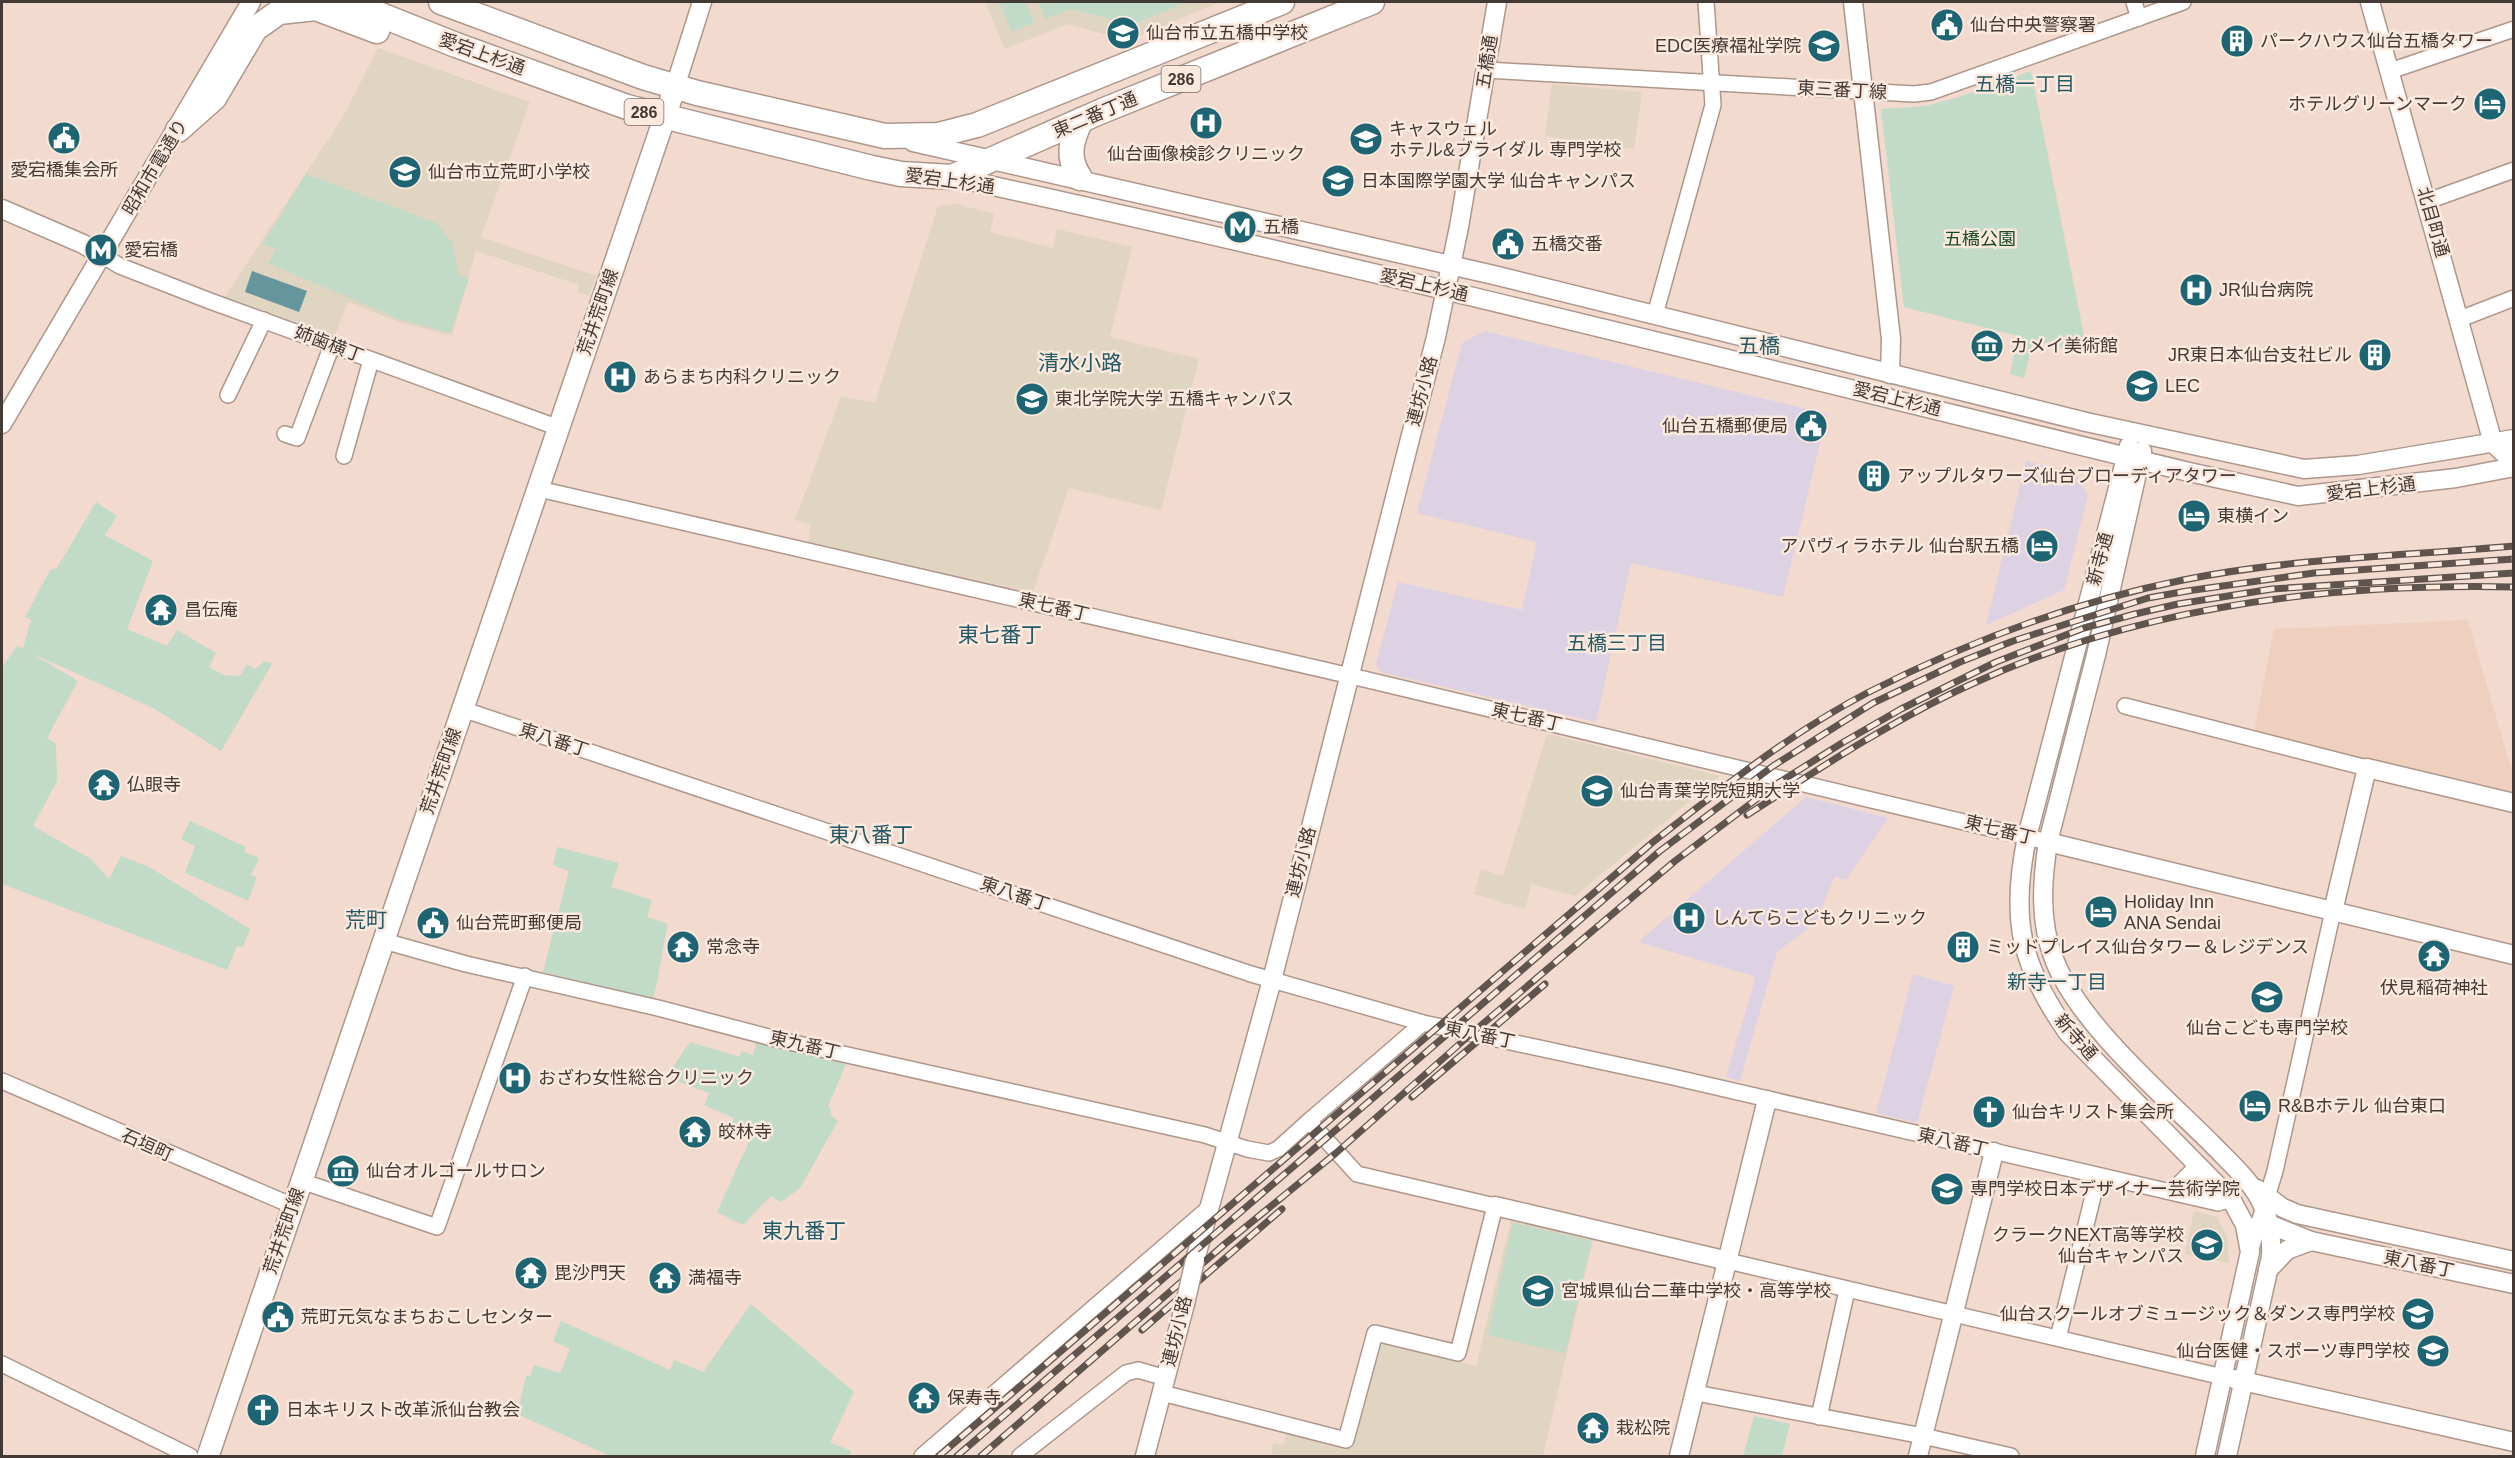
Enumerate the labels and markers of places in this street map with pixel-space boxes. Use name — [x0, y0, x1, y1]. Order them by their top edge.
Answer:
public building icon: 仙台中央警察署 — [1929, 7, 1965, 43]
school or university icon: 仙台市立五橋中学校 — [1105, 15, 1141, 51]
place label: 仙台中央警察署 — [1970, 15, 2096, 35]
place label: 仙台市立五橋中学校 — [1146, 23, 1308, 43]
building icon: パークハウス仙台五橋タワー — [2219, 23, 2255, 59]
school or university icon: EDC医療福祉学院 — [1806, 28, 1842, 64]
place label: パークハウス仙台五橋タワー — [2260, 31, 2493, 51]
place label: EDC医療福祉学院 — [1655, 36, 1801, 56]
hotel icon: ホテルグリーンマーク — [2472, 86, 2508, 122]
place label: ホテルグリーンマーク — [2288, 94, 2467, 114]
hospital icon: 仙台画像検診クリニック — [1188, 105, 1224, 141]
place label: キャスウェル ホテル&ブライダル 専門学校 — [1389, 119, 1621, 160]
public building icon: 愛宕橋集会所 — [46, 120, 82, 156]
school or university icon: キャスウェル ホテル&ブライダル 専門学校 — [1348, 121, 1384, 157]
place label: 仙台画像検診クリニック — [1107, 144, 1305, 164]
school or university icon: 仙台市立荒町小学校 — [387, 154, 423, 190]
place label: 愛宕橋集会所 — [10, 160, 118, 180]
place label: 仙台市立荒町小学校 — [428, 162, 590, 182]
school or university icon: 日本国際学園大学 仙台キャンパス — [1320, 163, 1356, 199]
place label: 日本国際学園大学 仙台キャンパス — [1361, 171, 1636, 191]
metro station icon: 五橋 — [1222, 209, 1258, 245]
place label: 五橋 — [1263, 217, 1299, 237]
public building icon: 五橋交番 — [1490, 226, 1526, 262]
metro station icon: 愛宕橋 — [83, 232, 119, 268]
place label: 五橋交番 — [1531, 234, 1603, 254]
place label: 愛宕橋 — [124, 240, 178, 260]
hospital icon: JR仙台病院 — [2178, 272, 2214, 308]
place label: JR仙台病院 — [2219, 280, 2313, 300]
museum icon: カメイ美術館 — [1969, 328, 2005, 364]
place label: カメイ美術館 — [2010, 336, 2118, 356]
building icon: JR東日本仙台支社ビル — [2357, 337, 2393, 373]
place label: JR東日本仙台支社ビル — [2168, 345, 2352, 365]
hospital icon: あらまち内科クリニック — [602, 359, 638, 395]
place label: あらまち内科クリニック — [643, 367, 841, 387]
school or university icon: LEC — [2124, 368, 2160, 404]
place label: LEC — [2165, 376, 2200, 396]
school or university icon: 東北学院大学 五橋キャンパス — [1014, 381, 1050, 417]
place label: 東北学院大学 五橋キャンパス — [1055, 389, 1294, 409]
public building icon: 仙台五橋郵便局 — [1793, 408, 1829, 444]
place label: 仙台五橋郵便局 — [1662, 416, 1788, 436]
building icon: アップルタワーズ仙台ブローディアタワー — [1856, 458, 1892, 494]
place label: アップルタワーズ仙台ブローディアタワー — [1897, 466, 2237, 486]
hotel icon: 東横イン — [2176, 498, 2212, 534]
place label: 東横イン — [2217, 506, 2289, 526]
hotel icon: アパヴィラホテル 仙台駅五橋 — [2024, 528, 2060, 564]
place label: アパヴィラホテル 仙台駅五橋 — [1780, 536, 2019, 556]
temple icon: 昌伝庵 — [143, 592, 179, 628]
place label: 昌伝庵 — [184, 600, 238, 620]
temple icon: 仏眼寺 — [86, 767, 122, 803]
school or university icon: 仙台青葉学院短期大学 — [1579, 773, 1615, 809]
place label: 仏眼寺 — [127, 775, 181, 795]
place label: 仙台青葉学院短期大学 — [1620, 781, 1800, 801]
place label: Holiday Inn ANA Sendai — [2124, 892, 2221, 933]
hotel icon: Holiday Inn ANA Sendai — [2083, 894, 2119, 930]
hospital icon: しんてらこどもクリニック — [1671, 900, 1707, 936]
public building icon: 仙台荒町郵便局 — [415, 905, 451, 941]
place label: しんてらこどもクリニック — [1712, 908, 1927, 928]
place label: 仙台荒町郵便局 — [456, 913, 582, 933]
temple icon: 常念寺 — [665, 929, 701, 965]
building icon: ミッドプレイス仙台タワー＆レジデンス — [1945, 929, 1981, 965]
place label: 常念寺 — [706, 937, 760, 957]
place label: ミッドプレイス仙台タワー＆レジデンス — [1986, 937, 2309, 957]
temple icon: 伏見稲荷神社 — [2416, 938, 2452, 974]
place label: 伏見稲荷神社 — [2380, 978, 2488, 998]
school or university icon: 仙台こども専門学校 — [2249, 979, 2285, 1015]
place label: 仙台こども専門学校 — [2186, 1018, 2348, 1038]
hospital icon: おざわ女性総合クリニック — [497, 1060, 533, 1096]
place label: おざわ女性総合クリニック — [538, 1068, 754, 1088]
hotel icon: R&Bホテル 仙台東口 — [2237, 1088, 2273, 1124]
church icon: 仙台キリスト集会所 — [1971, 1094, 2007, 1130]
place label: R&Bホテル 仙台東口 — [2278, 1096, 2446, 1116]
place label: 仙台キリスト集会所 — [2012, 1102, 2174, 1122]
temple icon: 皎林寺 — [677, 1114, 713, 1150]
place label: 皎林寺 — [718, 1122, 772, 1142]
museum icon: 仙台オルゴールサロン — [325, 1153, 361, 1189]
place label: 仙台オルゴールサロン — [366, 1161, 546, 1181]
school or university icon: 専門学校日本デザイナー芸術学院 — [1929, 1171, 1965, 1207]
place label: 専門学校日本デザイナー芸術学院 — [1970, 1179, 2240, 1199]
place label: クラークNEXT高等学校 仙台キャンパス — [1992, 1225, 2184, 1266]
school or university icon: クラークNEXT高等学校 仙台キャンパス — [2189, 1227, 2225, 1263]
temple icon: 毘沙門天 — [513, 1255, 549, 1291]
temple icon: 満福寺 — [647, 1260, 683, 1296]
place label: 毘沙門天 — [554, 1263, 626, 1283]
place label: 満福寺 — [688, 1268, 742, 1288]
school or university icon: 宮城県仙台二華中学校・高等学校 — [1520, 1273, 1556, 1309]
place label: 宮城県仙台二華中学校・高等学校 — [1561, 1281, 1831, 1301]
school or university icon: 仙台スクールオブミュージック＆ダンス専門学校 — [2400, 1296, 2436, 1332]
public building icon: 荒町元気なまちおこしセンター — [260, 1299, 296, 1335]
place label: 仙台スクールオブミュージック＆ダンス専門学校 — [2000, 1304, 2395, 1324]
place label: 荒町元気なまちおこしセンター — [301, 1307, 553, 1327]
school or university icon: 仙台医健・スポーツ専門学校 — [2415, 1333, 2451, 1369]
place label: 仙台医健・スポーツ専門学校 — [2176, 1341, 2410, 1361]
temple icon: 保寿寺 — [906, 1380, 942, 1416]
place label: 保寿寺 — [947, 1388, 1001, 1408]
church icon: 日本キリスト改革派仙台教会 — [245, 1392, 281, 1428]
place label: 日本キリスト改革派仙台教会 — [286, 1400, 520, 1420]
temple icon: 栽松院 — [1575, 1410, 1611, 1446]
place label: 栽松院 — [1616, 1418, 1670, 1438]

